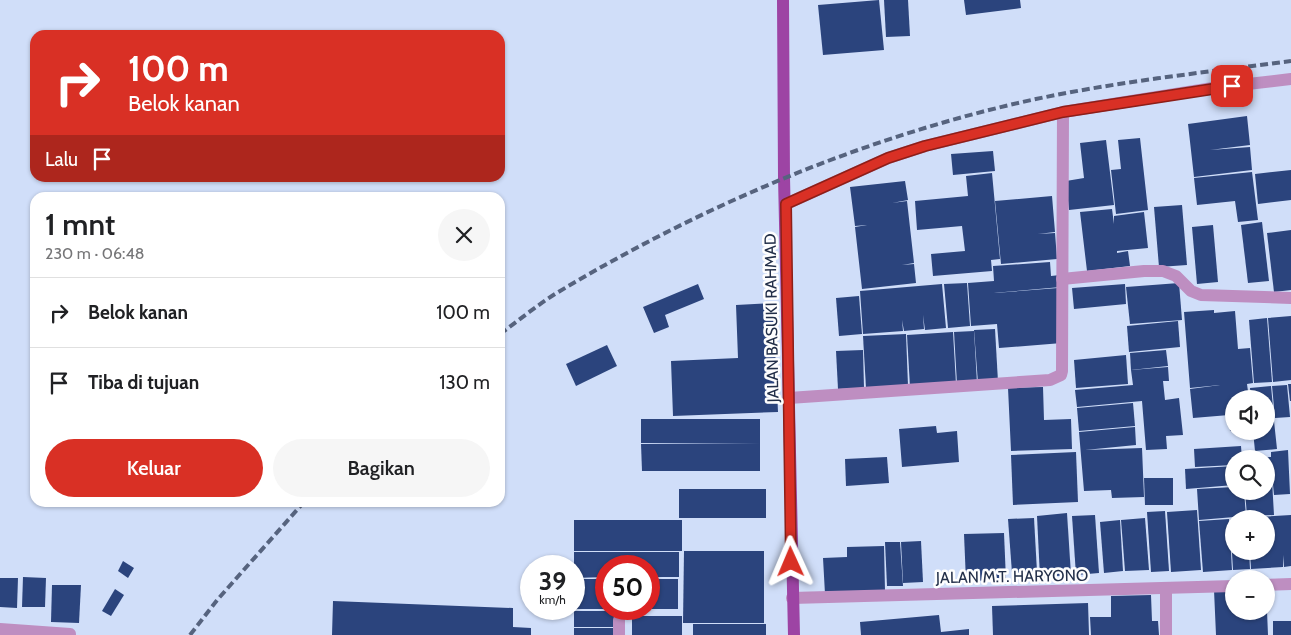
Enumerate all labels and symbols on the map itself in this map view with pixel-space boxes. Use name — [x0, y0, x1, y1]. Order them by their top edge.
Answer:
pin — [1211, 65, 1253, 107]
street label: JALAN BASUKI RAHMAD — [761, 233, 782, 404]
position arrow — [764, 535, 816, 587]
speed limit sign: 50 — [595, 555, 660, 620]
street label: JALAN M.T. HARYONO — [935, 566, 1088, 587]

